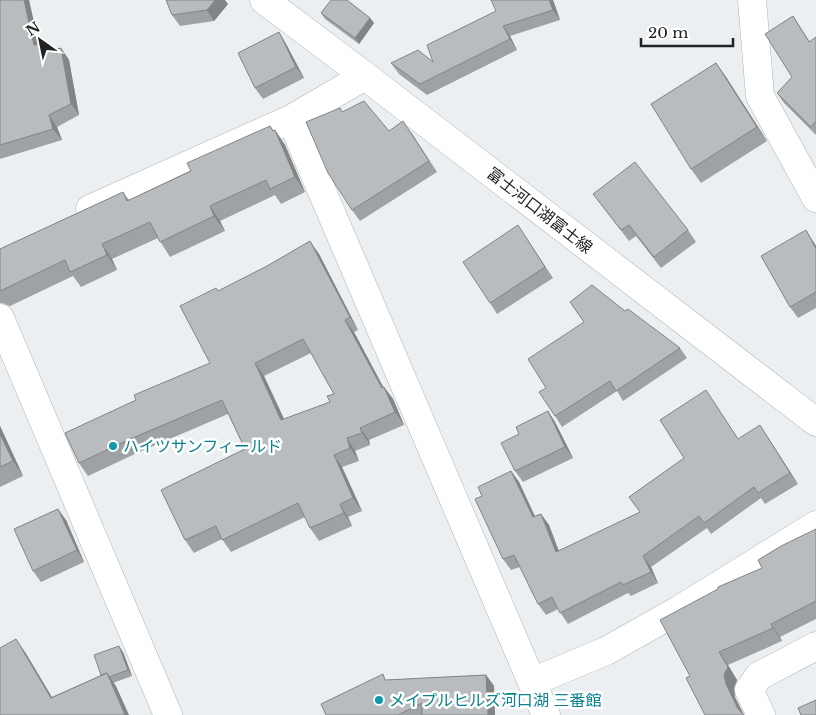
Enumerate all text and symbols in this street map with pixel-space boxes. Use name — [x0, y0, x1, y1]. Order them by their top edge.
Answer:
north arrow — [15, 15, 65, 65]
scale bar — [641, 15, 734, 47]
text: N — [22, 18, 43, 40]
text: 20 m — [648, 23, 688, 42]
street label: 富士河口湖富士線 — [483, 163, 597, 257]
place label: ハイツサンフィールド — [123, 436, 282, 456]
marker: ハイツサンフィールド — [107, 440, 119, 452]
place label: メイプルヒルズ河口湖 三番館 — [389, 690, 602, 710]
marker: メイプルヒルズ河口湖 三番館 — [373, 694, 385, 706]

